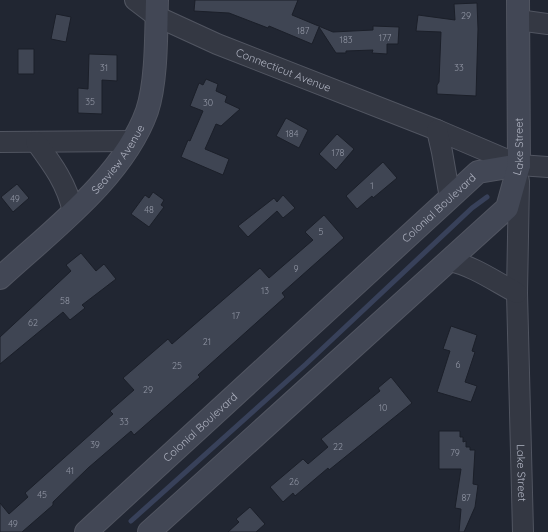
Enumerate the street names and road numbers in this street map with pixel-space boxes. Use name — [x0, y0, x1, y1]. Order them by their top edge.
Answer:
street label: Connecticut Avenue — [234, 45, 333, 95]
street label: Lake Street — [510, 117, 526, 177]
street label: Seaview Avenue — [88, 122, 147, 197]
street label: Colonial Boulevard — [399, 170, 479, 246]
street label: Colonial Boulevard — [160, 390, 240, 465]
street label: Lake Street — [514, 444, 529, 502]

